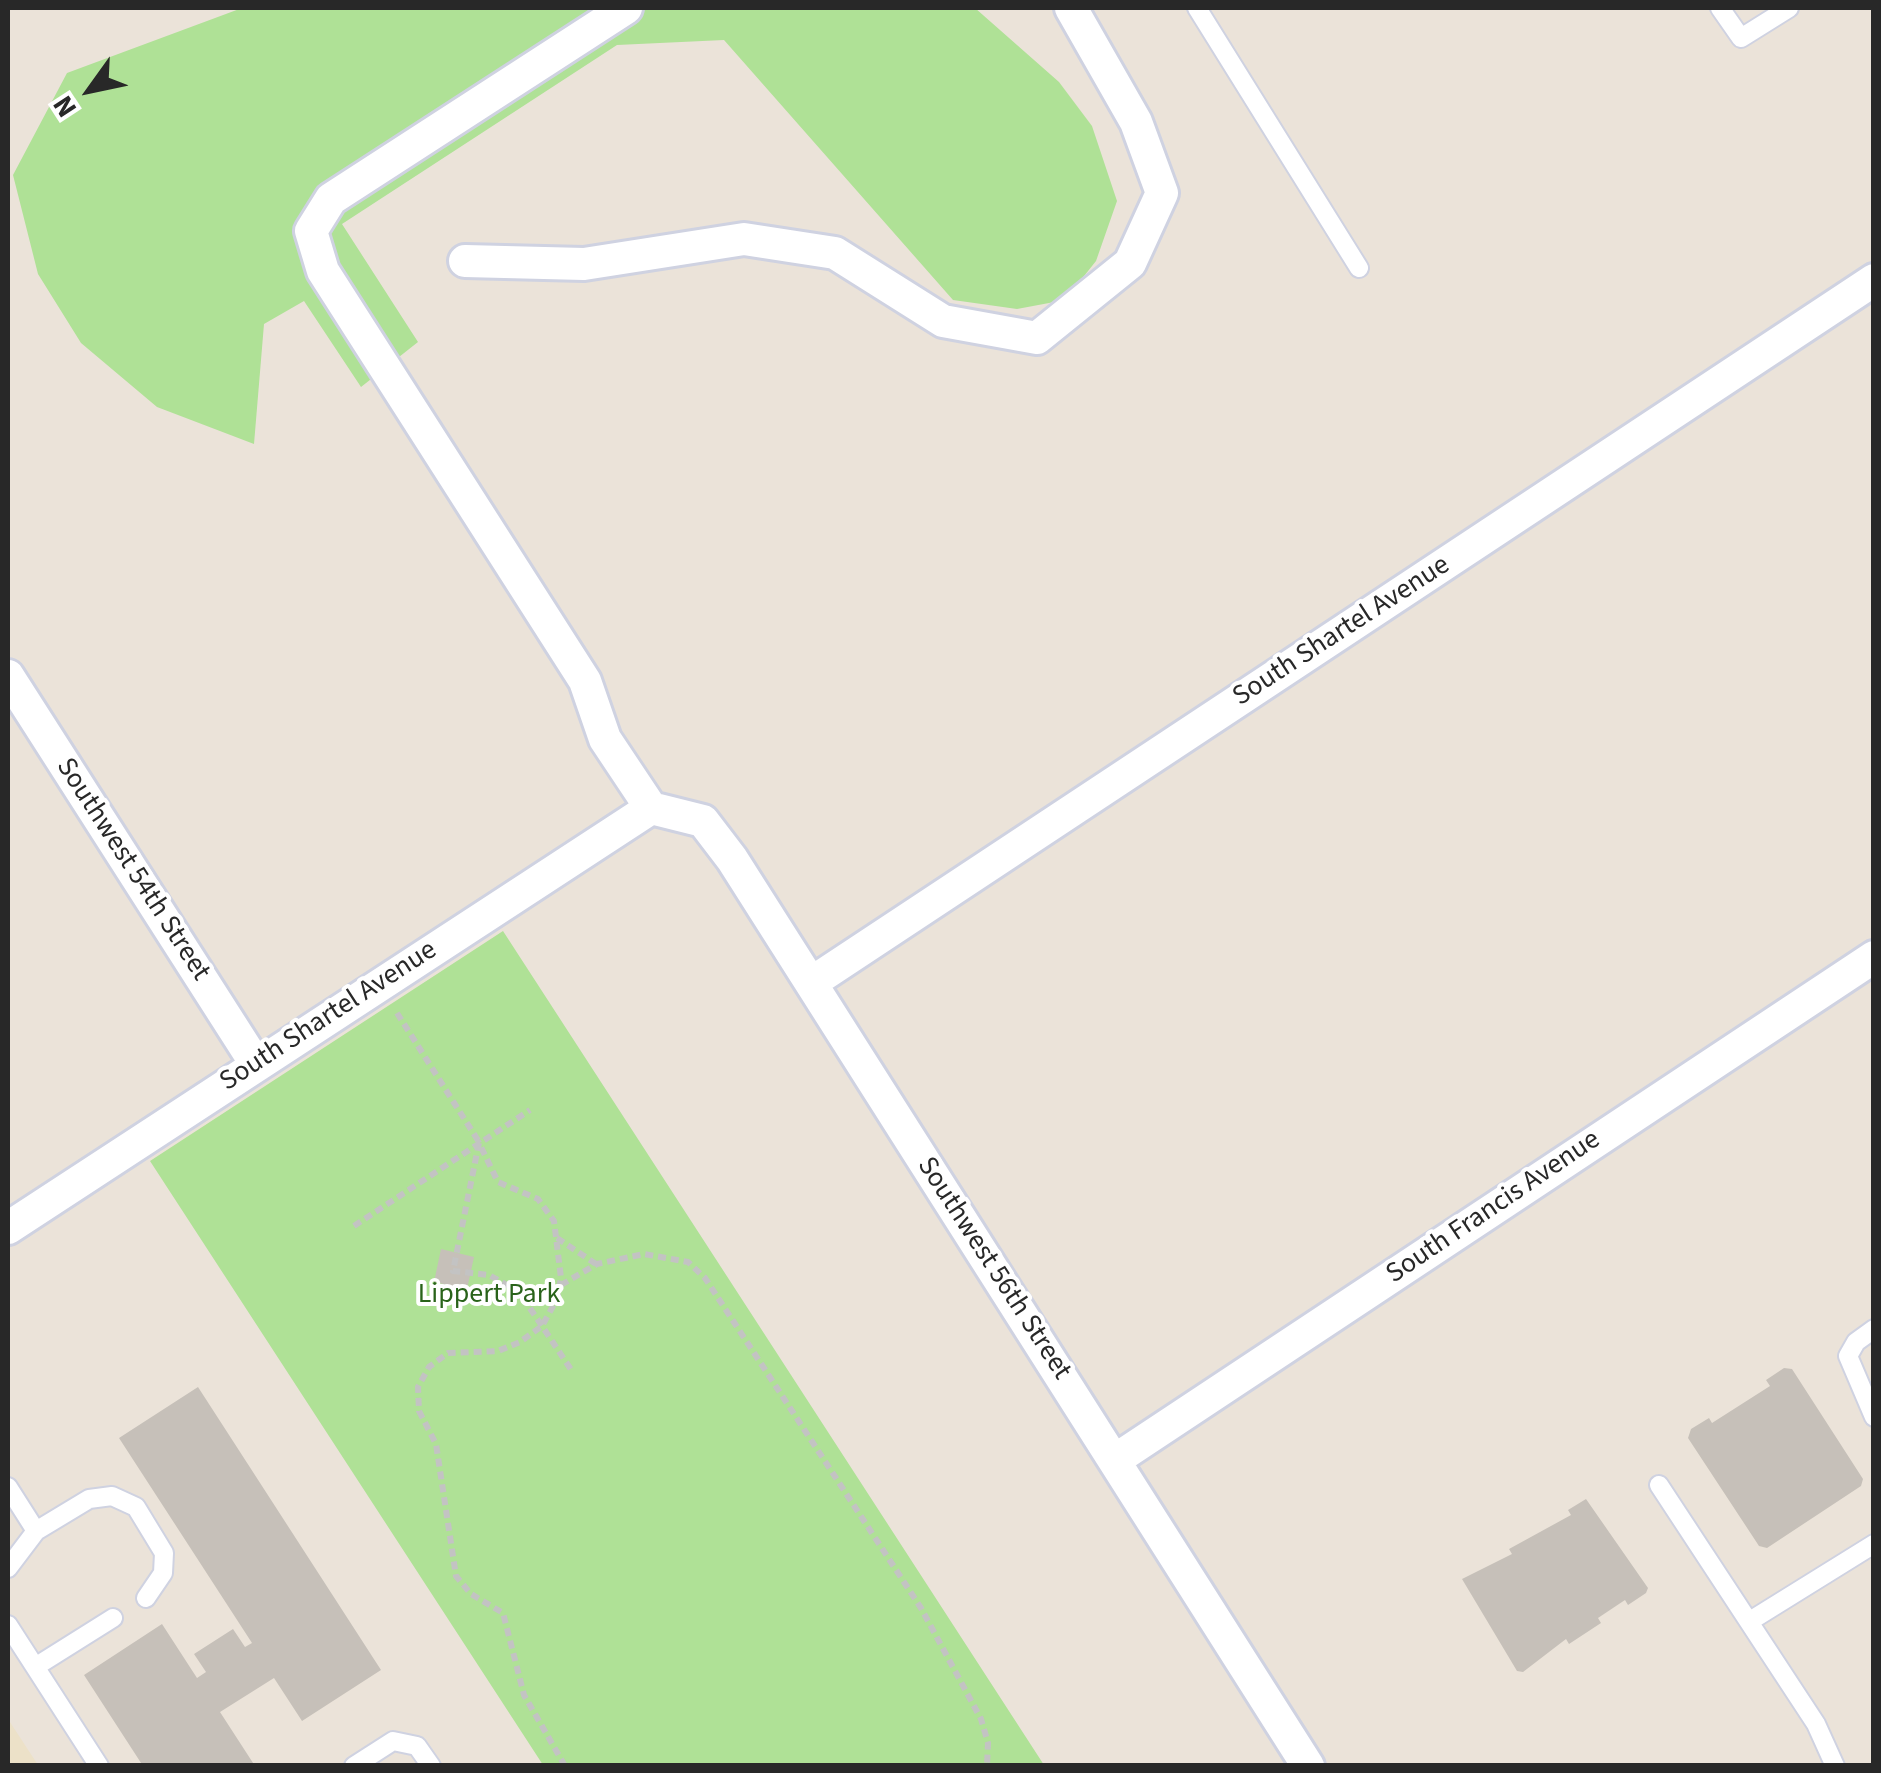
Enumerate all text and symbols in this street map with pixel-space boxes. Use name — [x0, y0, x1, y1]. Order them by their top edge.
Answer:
north arrow — [40, 40, 140, 140]
text: N — [43, 88, 87, 125]
street label: South Shartel Avenue — [1227, 549, 1457, 715]
street label: Southwest 54th Street — [48, 752, 216, 988]
street label: South Shartel Avenue — [214, 934, 444, 1100]
street label: South Francis Avenue — [1381, 1124, 1607, 1292]
street label: Southwest 56th Street — [909, 1151, 1077, 1387]
park label: Lippert Park — [418, 1279, 560, 1313]

